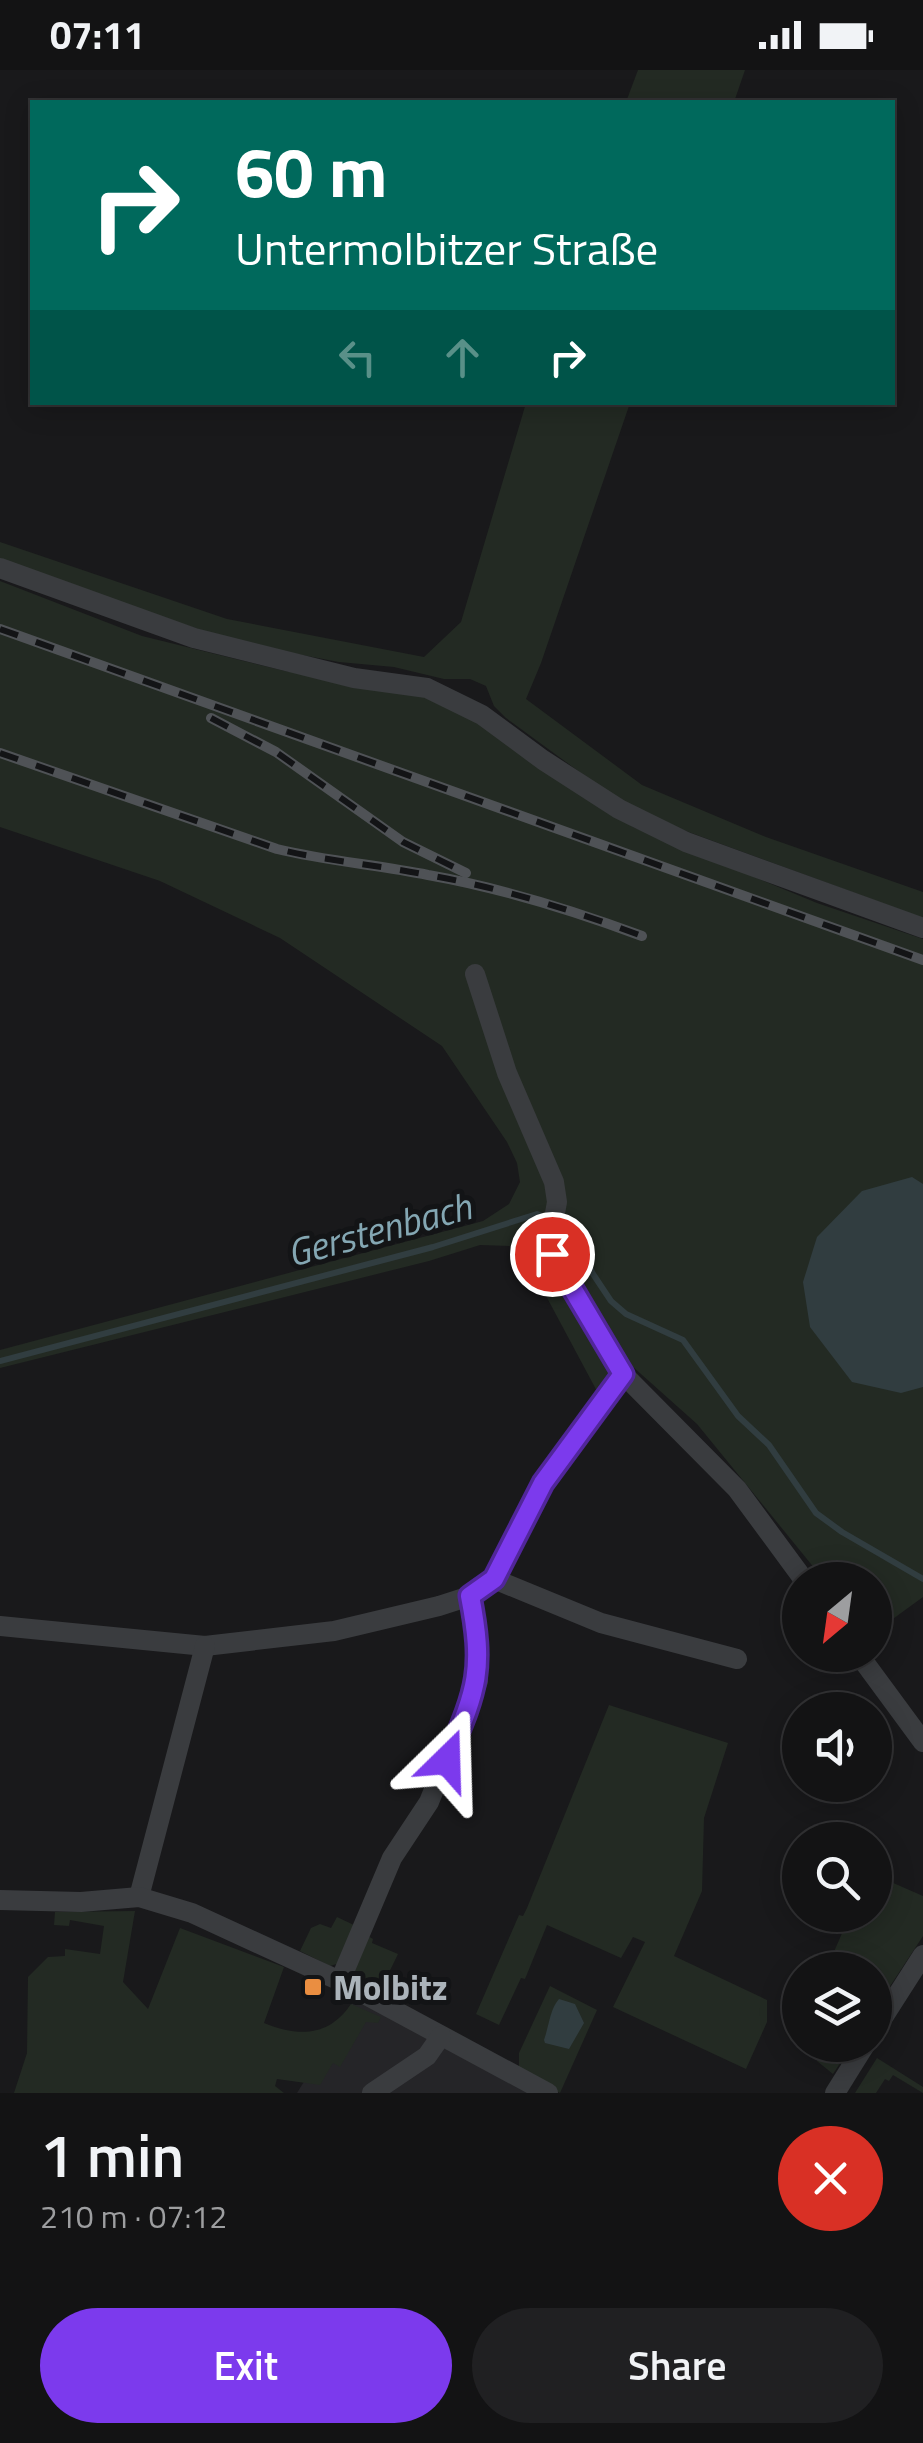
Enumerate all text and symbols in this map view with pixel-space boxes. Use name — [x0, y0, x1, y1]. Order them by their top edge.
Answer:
text: 07:11 — [50, 6, 145, 64]
text: 60 m — [235, 118, 388, 224]
icon: right — [70, 140, 200, 270]
text: Untermolbitzer Straße — [235, 214, 658, 282]
icon: left — [330, 330, 385, 385]
icon: ahead — [435, 330, 490, 385]
icon: right — [540, 330, 595, 385]
water label: Gerstenbach — [280, 1176, 479, 1281]
pin — [510, 1212, 595, 1297]
icon: arrive — [525, 1227, 580, 1282]
north arrow — [782, 1562, 892, 1672]
map controls — [782, 1562, 892, 2062]
button: sound — [782, 1692, 892, 1802]
position arrow — [395, 1708, 499, 1812]
button: search — [782, 1822, 892, 1932]
button: layers — [782, 1952, 892, 2062]
place label: Molbitz — [333, 1960, 448, 2014]
marker: Molbitz — [302, 1976, 324, 1998]
text: 1 min — [40, 2109, 184, 2200]
button: close — [778, 2126, 883, 2231]
text: 210 m · 07:12 — [40, 2192, 227, 2240]
button: Exit — [40, 2308, 452, 2423]
button: Share — [472, 2308, 883, 2423]

